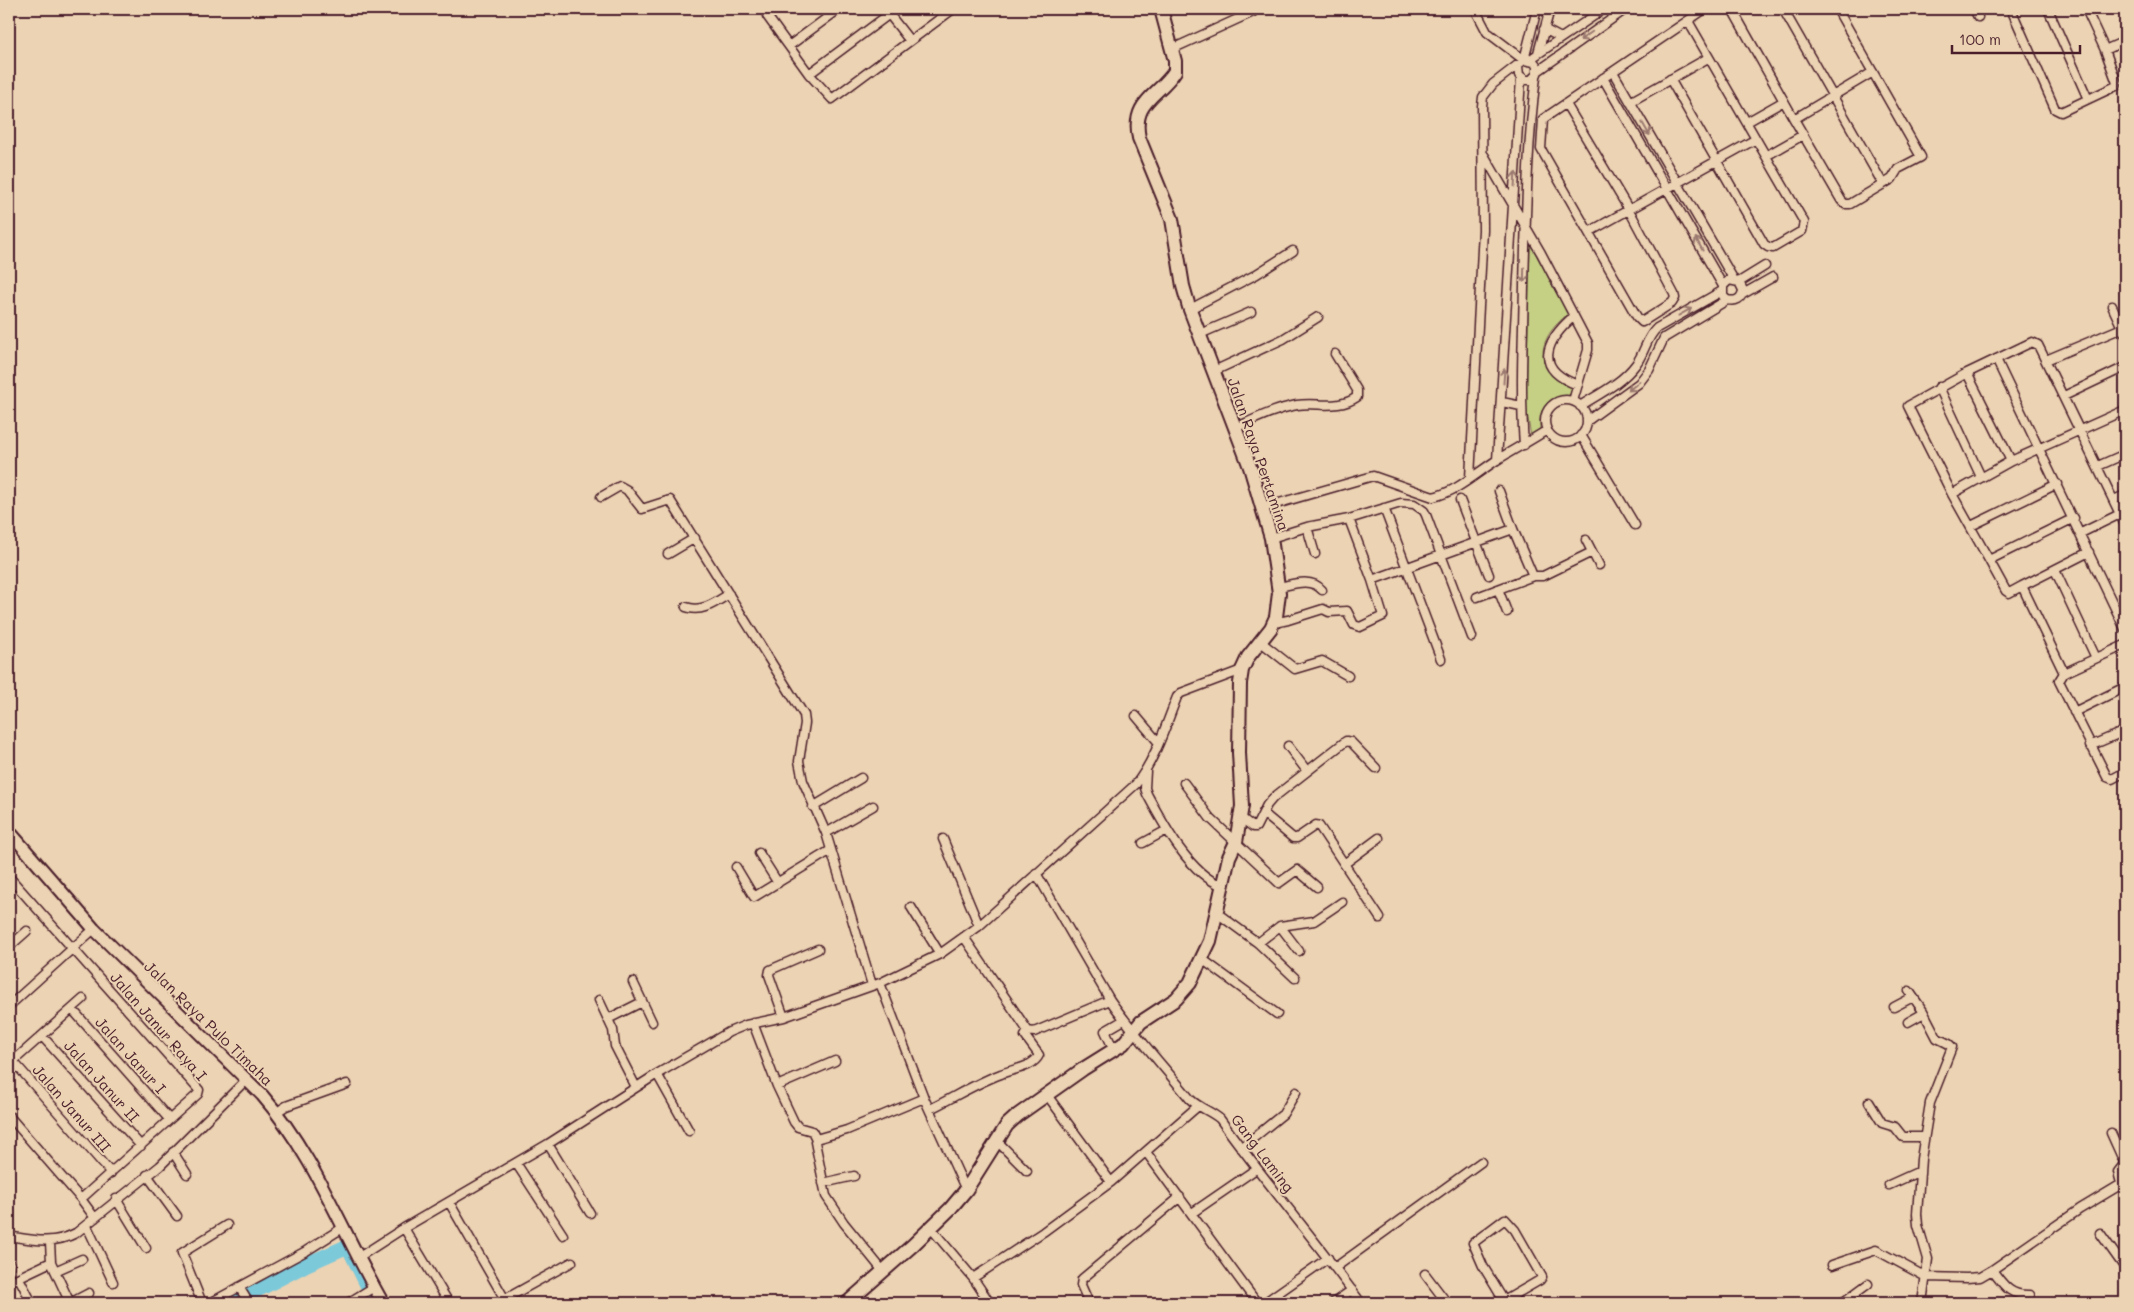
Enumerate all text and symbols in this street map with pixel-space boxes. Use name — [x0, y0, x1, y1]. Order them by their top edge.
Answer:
scale bar — [1952, 22, 2079, 54]
text: 100 m — [1959, 29, 2001, 49]
one-way arrow — [1579, 31, 1593, 41]
one-way arrow — [1641, 122, 1651, 136]
one-way arrow — [1511, 171, 1520, 187]
one-way arrow — [1693, 237, 1703, 252]
one-way arrow — [1519, 266, 1529, 283]
one-way arrow — [1677, 307, 1692, 316]
one-way arrow — [1499, 369, 1508, 385]
street label: Jalan Raya Pertamina — [1223, 375, 1295, 533]
one-way arrow — [1628, 380, 1641, 391]
street label: Jalan Raya Pulo Timaha — [140, 956, 278, 1090]
street label: Jalan Janur Raya I — [106, 967, 212, 1085]
street label: Jalan Janur I — [91, 1012, 171, 1098]
street label: Jalan Janur II — [60, 1036, 144, 1126]
street label: Jalan Janur III — [28, 1060, 116, 1156]
street label: Gang Laming — [1227, 1110, 1299, 1196]

